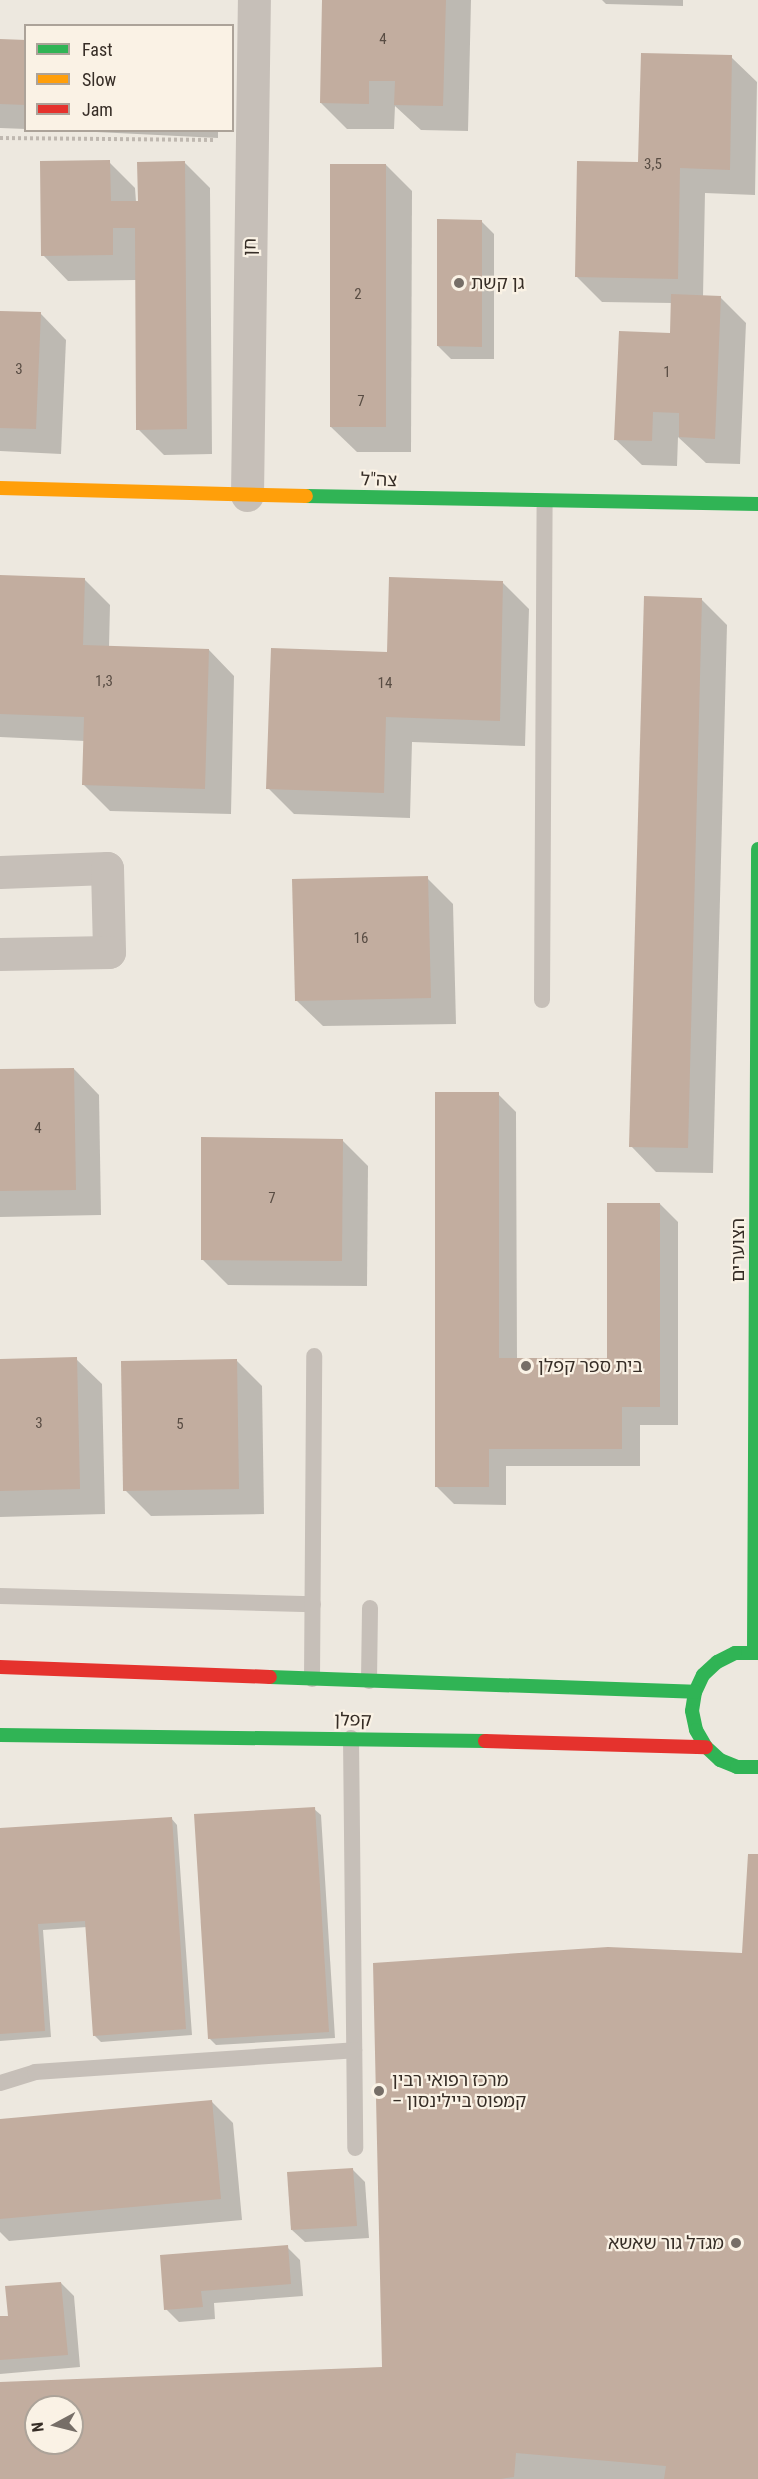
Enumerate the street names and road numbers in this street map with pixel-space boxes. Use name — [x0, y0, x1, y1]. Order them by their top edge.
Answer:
street label: חן — [239, 238, 261, 256]
street label: צה"ל — [360, 469, 398, 491]
street label: הצוערים — [727, 1218, 749, 1282]
street label: קפלן — [334, 1709, 372, 1731]

